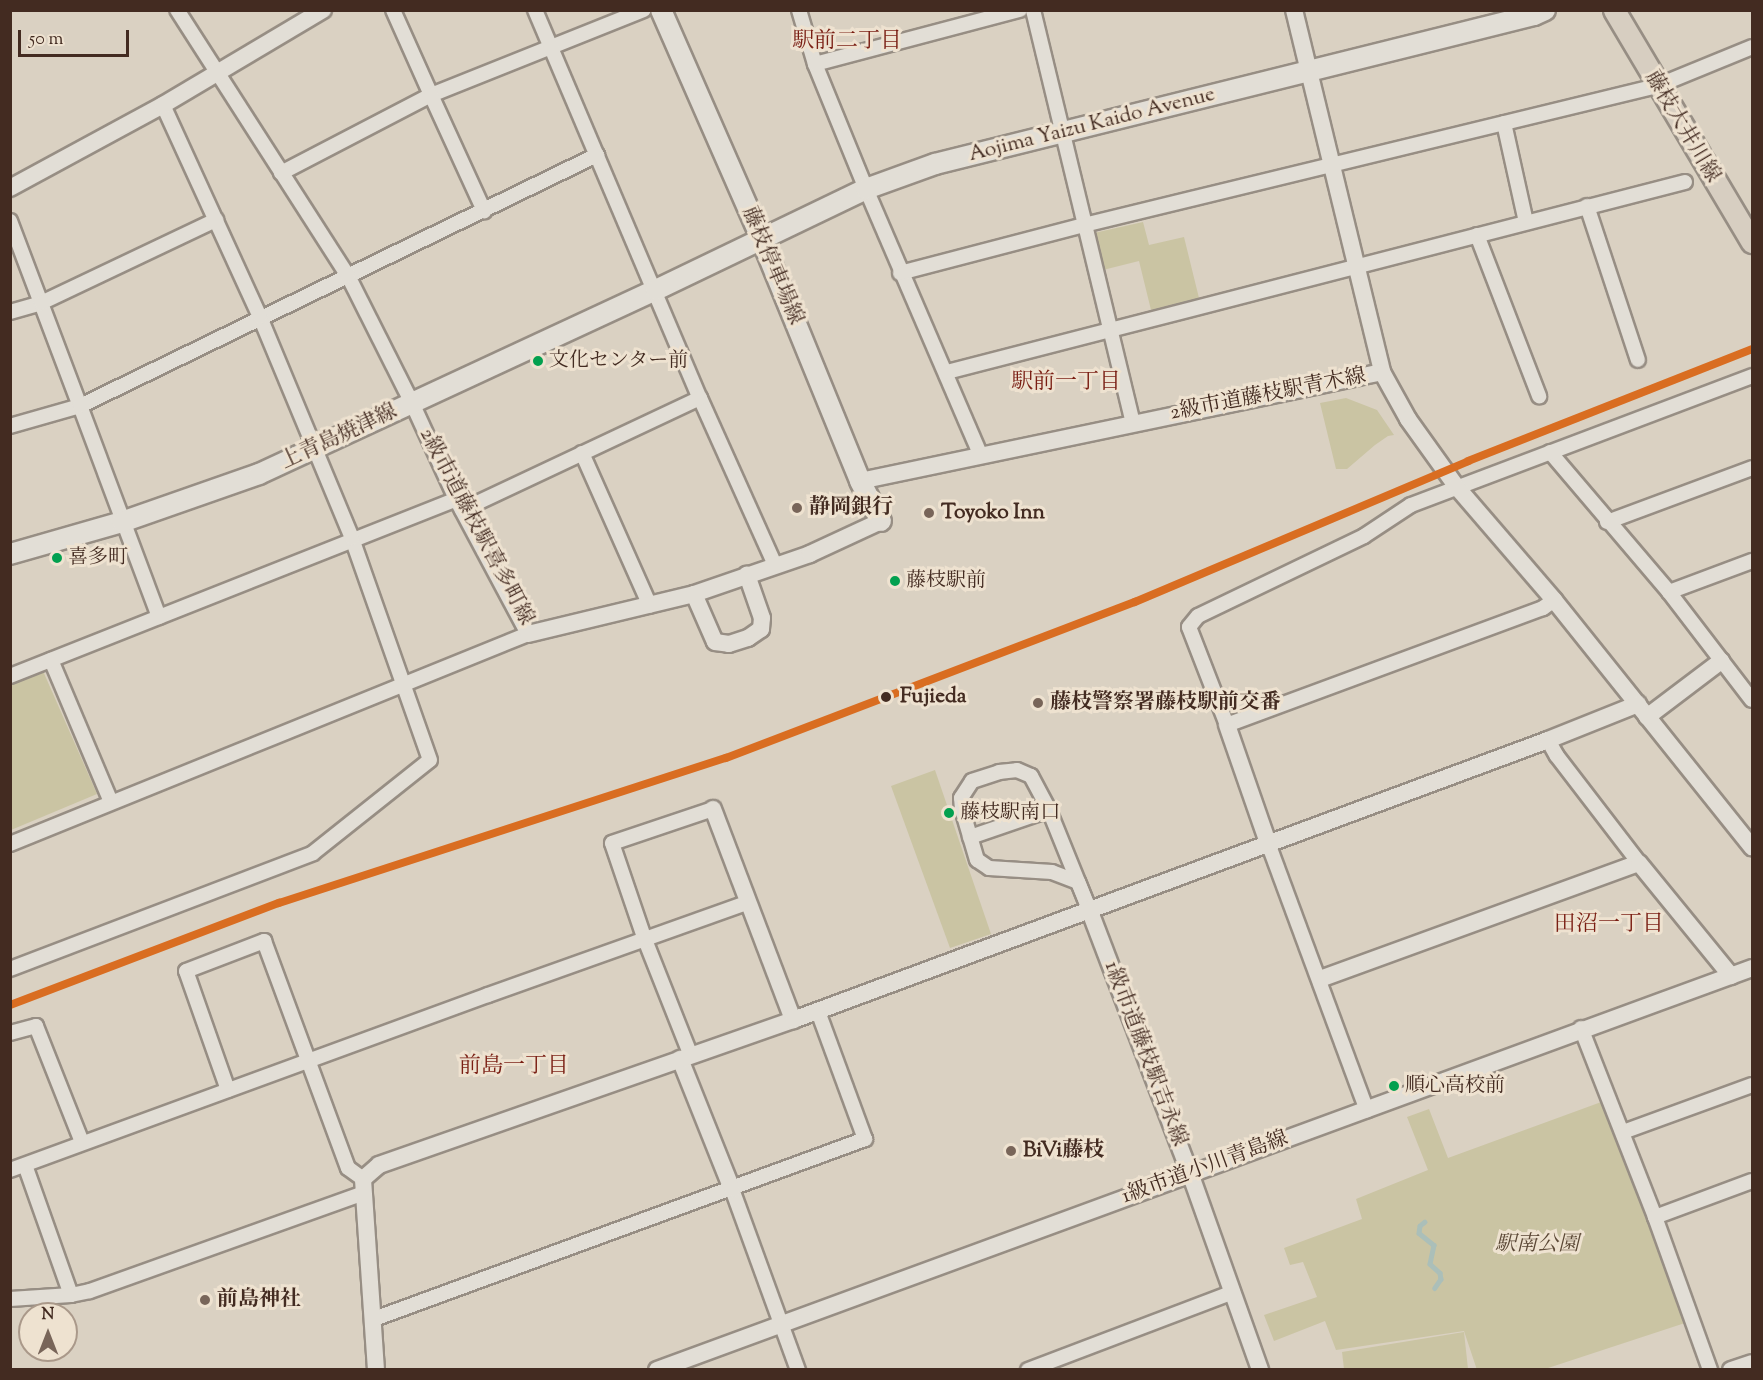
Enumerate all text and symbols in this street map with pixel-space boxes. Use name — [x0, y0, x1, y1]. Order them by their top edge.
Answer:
scale bar — [21, 18, 132, 56]
text: 50 m — [29, 27, 63, 53]
district label: 駅前二丁目 — [792, 30, 902, 56]
street label: 藤枝大井川線 — [1639, 67, 1725, 187]
street label: Aojima Yaizu Kaido Avenue — [966, 82, 1218, 168]
street label: 藤枝停車場線 — [736, 203, 808, 329]
place label: 文化センター前 — [549, 349, 689, 373]
marker: 文化センター前 — [532, 355, 544, 367]
street label: 2級市道藤枝駅青木線 — [1168, 364, 1368, 426]
district label: 駅前一丁目 — [1011, 371, 1121, 397]
street label: 上青島焼津線 — [277, 399, 401, 475]
street label: 2級市道藤枝駅喜多町線 — [413, 424, 539, 630]
place label: 静岡銀行 — [809, 495, 893, 521]
place label: Toyoko Inn — [941, 500, 1045, 526]
marker: 静岡銀行 — [790, 501, 804, 515]
marker: Toyoko Inn — [922, 506, 936, 520]
place label: 喜多町 — [68, 546, 128, 570]
marker: 喜多町 — [51, 552, 63, 564]
place label: 藤枝駅前 — [906, 569, 986, 593]
marker: 藤枝駅前 — [889, 575, 901, 587]
place label: Fujieda — [900, 684, 967, 710]
marker: Fujieda — [877, 688, 895, 706]
place label: 藤枝警察署藤枝駅前交番 — [1050, 690, 1281, 716]
marker: 藤枝警察署藤枝駅前交番 — [1031, 696, 1045, 710]
place label: 藤枝駅南口 — [960, 801, 1060, 825]
marker: 藤枝駅南口 — [943, 807, 955, 819]
district label: 田沼一丁目 — [1554, 913, 1664, 939]
street label: 1級市道藤枝駅吉永線 — [1098, 958, 1192, 1150]
district label: 前島一丁目 — [459, 1055, 569, 1081]
place label: 順心高校前 — [1405, 1074, 1505, 1098]
marker: 順心高校前 — [1388, 1080, 1400, 1092]
street label: 1級市道小川青島線 — [1118, 1126, 1292, 1210]
place label: BiVi藤枝 — [1023, 1138, 1104, 1164]
marker: BiVi藤枝 — [1004, 1144, 1018, 1158]
park label: 駅南公園 — [1495, 1232, 1579, 1258]
place label: 前島神社 — [217, 1287, 301, 1313]
marker: 前島神社 — [198, 1293, 212, 1307]
north arrow — [18, 1302, 78, 1362]
text: N — [42, 1304, 54, 1327]

